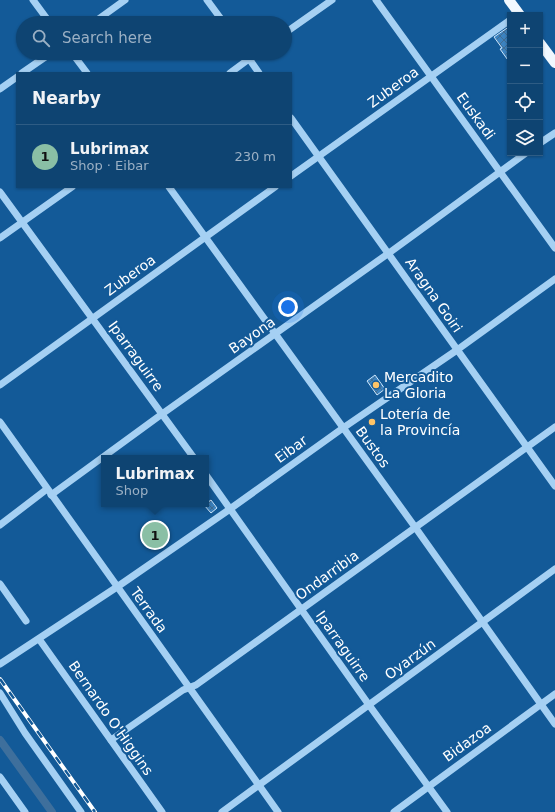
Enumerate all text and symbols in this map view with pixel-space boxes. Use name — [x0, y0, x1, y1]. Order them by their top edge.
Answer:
map controls — [507, 12, 543, 156]
button: + — [507, 12, 543, 48]
search box — [16, 16, 292, 60]
icon: search — [30, 27, 52, 49]
text: Search here — [62, 29, 152, 47]
button: − — [507, 48, 543, 84]
street label: Zuberoa — [365, 63, 421, 111]
button: locate — [507, 84, 543, 120]
text: Nearby — [32, 88, 101, 108]
street label: Euskadi — [454, 89, 498, 143]
button: layers — [507, 120, 543, 156]
text: Lubrimax — [70, 140, 149, 158]
text: 1 — [40, 149, 50, 164]
text: 230 m — [234, 149, 276, 164]
text: Shop · Eibar — [70, 158, 148, 173]
street label: Zuberoa — [102, 251, 158, 299]
street label: Aragna Goiri — [402, 255, 466, 335]
your location — [278, 297, 298, 317]
street label: Bayona — [226, 313, 278, 357]
street label: Iparraguirre — [105, 318, 167, 394]
place label: Mercadito La Gloria — [384, 369, 453, 401]
marker: Mercadito La Gloria — [371, 380, 381, 390]
place label: Lotería de la Provincía — [380, 406, 460, 438]
marker: Lotería de la Provincía — [367, 417, 377, 427]
street label: Bustos — [353, 423, 393, 471]
street label: Eibar — [272, 432, 310, 466]
popup — [101, 455, 209, 507]
text: Lubrimax — [116, 465, 194, 483]
text: Shop — [116, 483, 148, 498]
pin: 1 — [142, 520, 168, 550]
street label: Ondarribia — [292, 547, 362, 603]
street label: Terrada — [127, 583, 171, 636]
street label: Iparraguirre — [313, 608, 373, 684]
street label: Oyarzún — [382, 635, 438, 683]
street label: Bernardo O'Higgins — [66, 658, 156, 778]
street label: Bidazoa — [440, 719, 494, 765]

